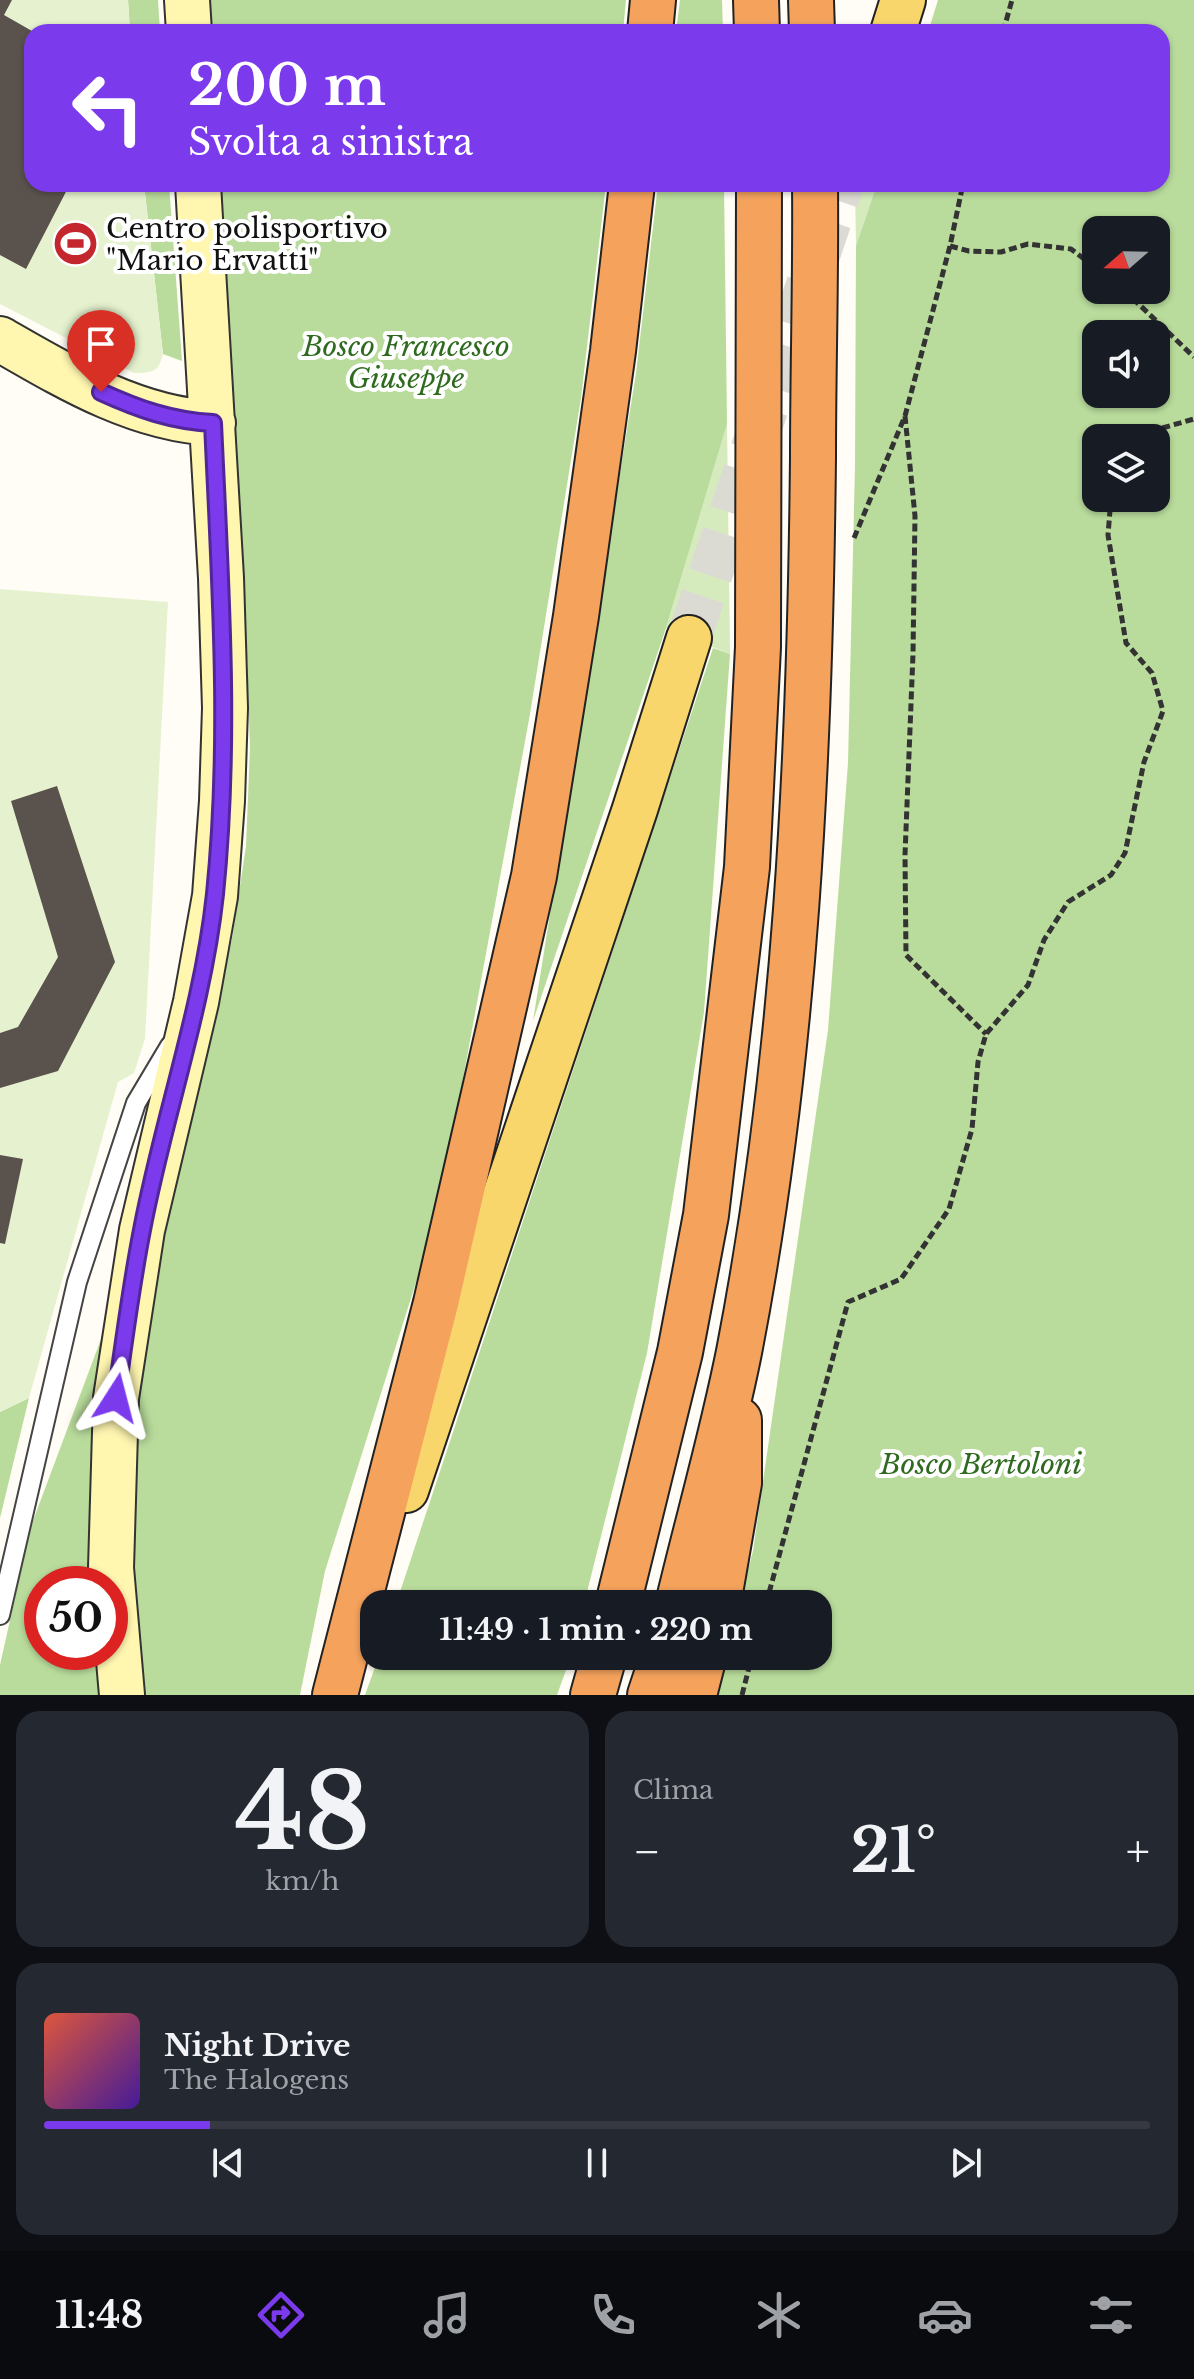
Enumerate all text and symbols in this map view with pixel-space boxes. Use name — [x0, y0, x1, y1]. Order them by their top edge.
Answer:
text: 200 m — [188, 51, 386, 120]
icon: left — [56, 56, 160, 160]
text: Svolta a sinistra — [188, 120, 473, 165]
place label: Centro polisportivo "Mario Ervatti" — [106, 211, 388, 278]
north arrow — [1082, 216, 1170, 304]
map controls — [1082, 216, 1170, 512]
sports icon: Centro polisportivo "Mario Ervatti" — [51, 220, 99, 268]
pin — [67, 310, 135, 392]
button: sound — [1082, 320, 1170, 408]
icon: arrive — [79, 322, 123, 366]
park label: Bosco Francesco Giuseppe — [301, 329, 510, 396]
button: layers — [1082, 424, 1170, 512]
position arrow — [74, 1356, 158, 1440]
park label: Bosco Bertoloni — [879, 1447, 1082, 1482]
speed limit sign: 50 — [24, 1566, 128, 1670]
text: 11:49 · 1 min · 220 m — [439, 1611, 753, 1648]
text: 48 — [235, 1748, 370, 1877]
text: Clima — [633, 1774, 713, 1806]
text: 21° — [851, 1814, 936, 1888]
text: − — [633, 1824, 661, 1879]
text: + — [1126, 1824, 1150, 1879]
text: km/h — [266, 1865, 339, 1897]
text: Night Drive — [164, 2027, 350, 2064]
text: The Halogens — [164, 2064, 349, 2096]
icon: previous — [206, 2141, 250, 2185]
icon: pause — [575, 2141, 619, 2185]
icon: next — [944, 2141, 988, 2185]
icon: directions — [253, 2287, 309, 2343]
icon: music — [419, 2287, 475, 2343]
icon: phone — [585, 2287, 641, 2343]
icon: climate — [751, 2287, 807, 2343]
icon: car — [917, 2287, 973, 2343]
icon: filters — [1083, 2287, 1139, 2343]
text: 11:48 — [55, 2293, 143, 2338]

